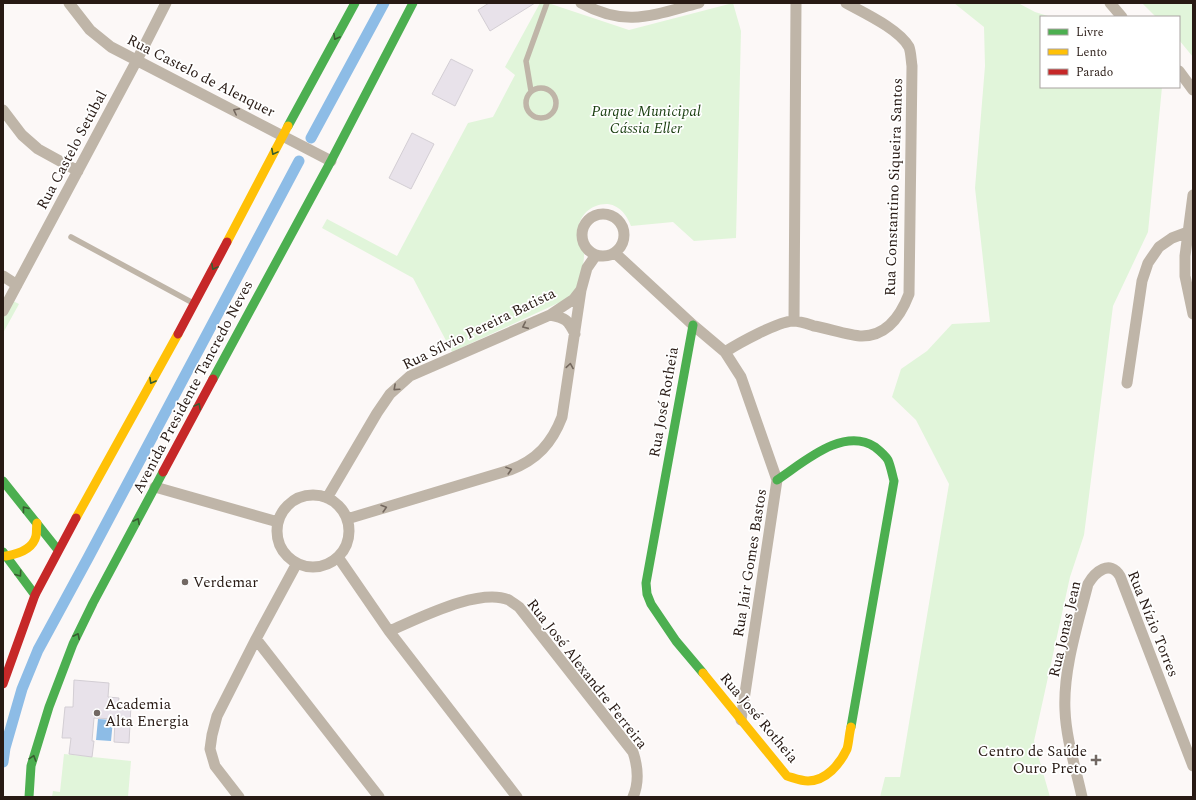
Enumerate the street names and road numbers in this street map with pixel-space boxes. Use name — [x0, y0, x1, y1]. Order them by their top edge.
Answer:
street label: Rua Castelo de Alenquer — [123, 29, 279, 123]
street label: Rua Constantino Siqueira Santos — [879, 78, 909, 296]
street label: Rua Castelo Setúbal — [31, 86, 113, 214]
street label: Avenida Presidente Tancredo Neves — [127, 276, 259, 498]
street label: Rua Sílvio Pereira Batista — [398, 282, 560, 376]
street label: Rua José Rotheia — [643, 344, 685, 459]
street label: Rua Jair Gomes Bastos — [727, 487, 773, 639]
street label: Rua Nízio Torres — [1121, 567, 1185, 681]
street label: Rua Jonas Jean — [1043, 578, 1087, 679]
street label: Rua José Alexandre Ferreira — [521, 594, 654, 755]
street label: Rua José Rotheia — [714, 668, 804, 769]

